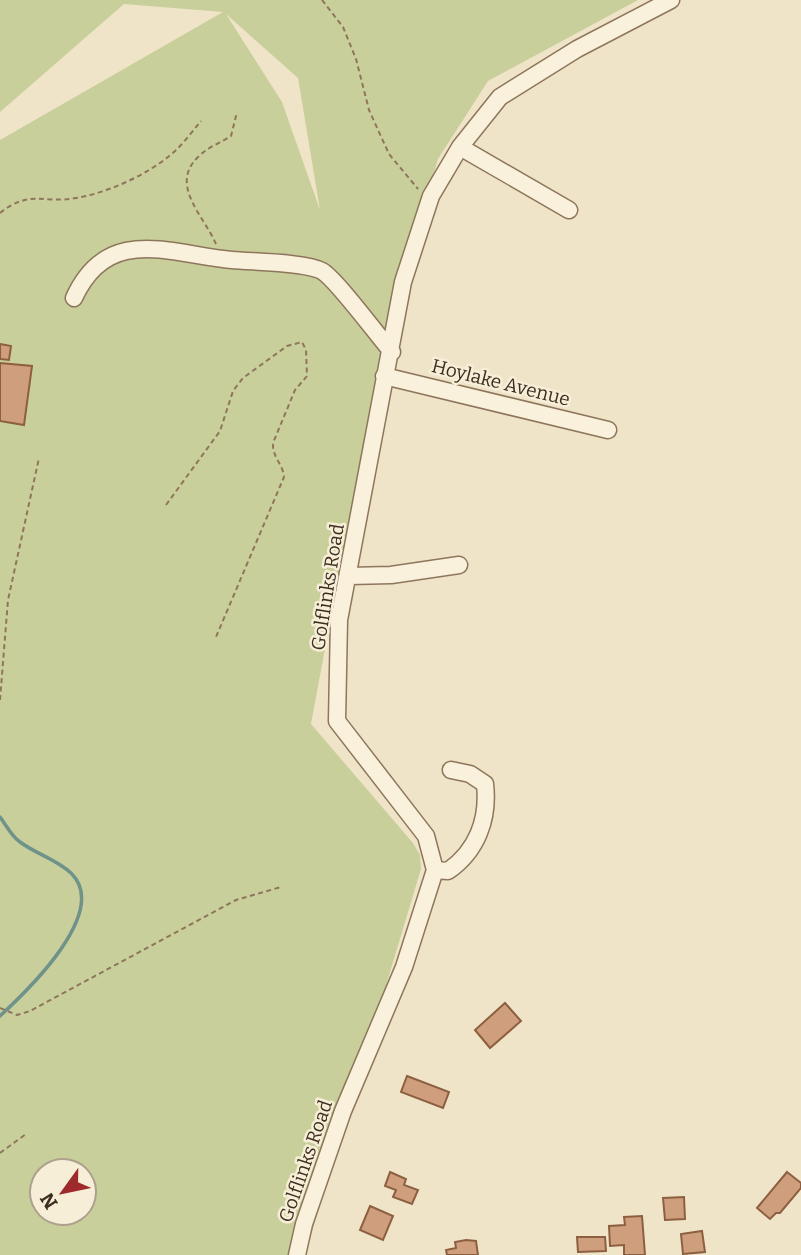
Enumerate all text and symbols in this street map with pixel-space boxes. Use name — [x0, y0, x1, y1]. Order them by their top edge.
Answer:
street label: Hoylake Avenue — [429, 354, 573, 411]
street label: Golflinks Road — [306, 522, 349, 652]
street label: Golflinks Road — [274, 1097, 337, 1225]
north arrow — [28, 1157, 98, 1227]
text: N — [35, 1188, 63, 1213]

